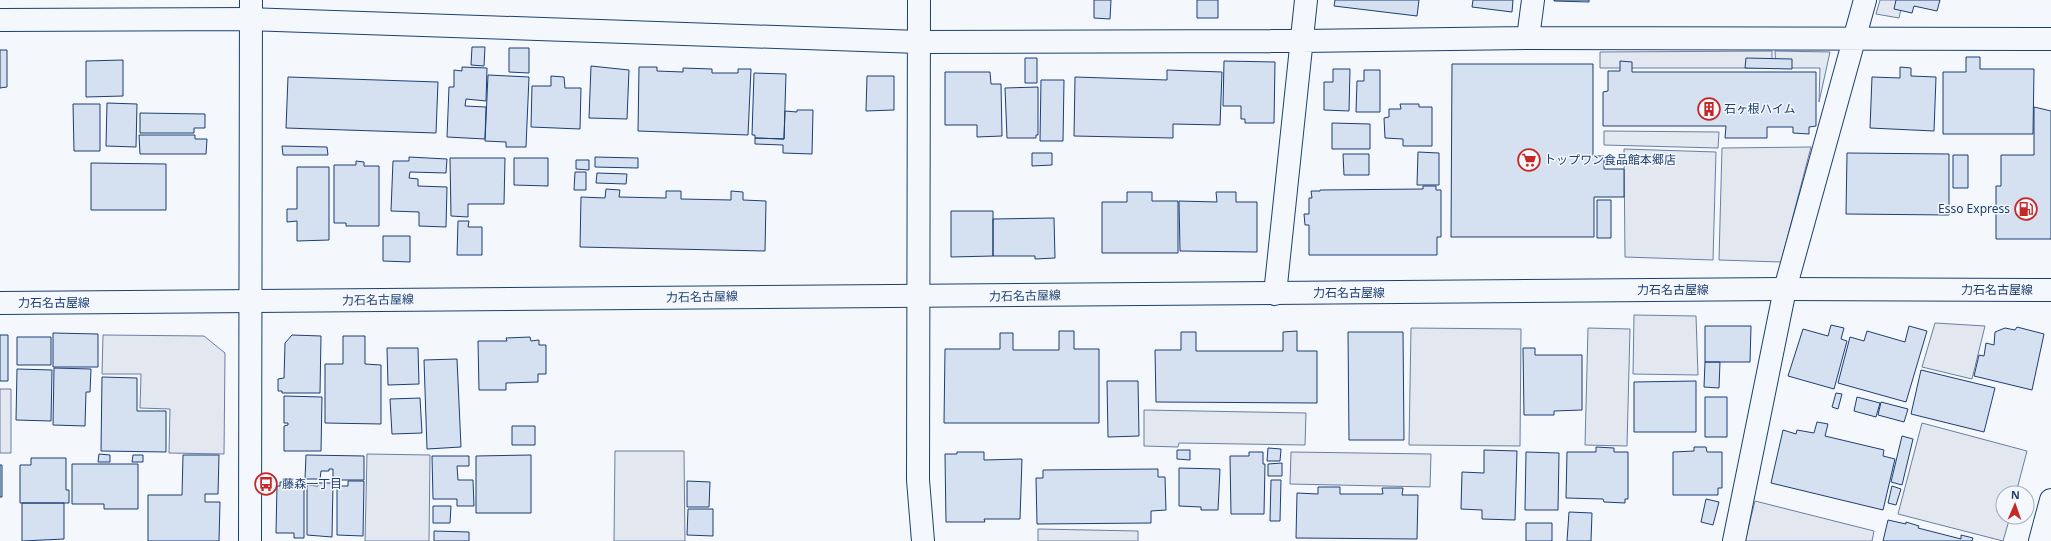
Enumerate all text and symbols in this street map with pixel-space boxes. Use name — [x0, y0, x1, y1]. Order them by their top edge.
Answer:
building icon: 石ヶ根ハイム — [1696, 96, 1722, 122]
place label: 石ヶ根ハイム — [1724, 100, 1796, 117]
supermarket icon: トップワン食品館本郷店 — [1516, 147, 1542, 173]
place label: トップワン食品館本郷店 — [1544, 151, 1676, 168]
fuel station icon: Esso Express — [2013, 196, 2039, 222]
place label: Esso Express — [1938, 200, 2010, 217]
street label: 力石名古屋線 — [1637, 281, 1709, 298]
street label: 力石名古屋線 — [1961, 281, 2033, 298]
street label: 力石名古屋線 — [1313, 284, 1385, 301]
street label: 力石名古屋線 — [989, 286, 1061, 305]
street label: 力石名古屋線 — [666, 287, 738, 306]
street label: 力石名古屋線 — [342, 290, 414, 309]
street label: 力石名古屋線 — [18, 294, 90, 311]
bus stop icon: 藤森一丁目 — [253, 471, 279, 497]
place label: 藤森一丁目 — [282, 475, 342, 492]
north arrow — [1995, 485, 2035, 525]
text: N — [2011, 487, 2020, 502]

